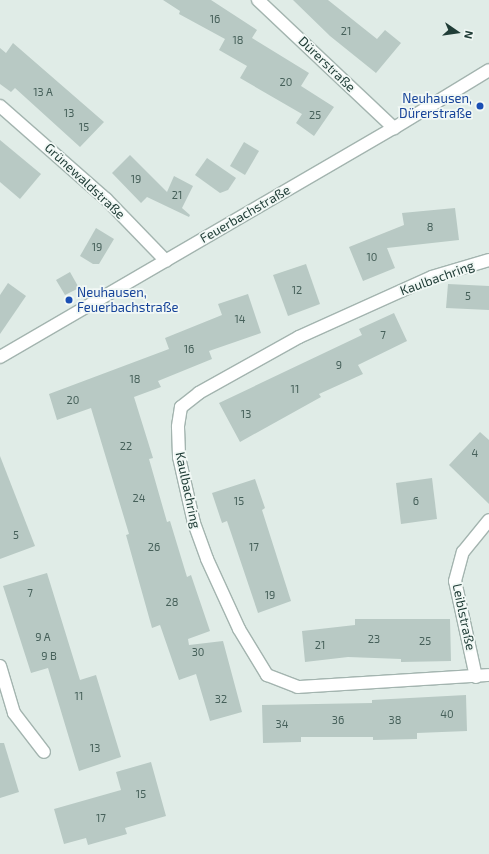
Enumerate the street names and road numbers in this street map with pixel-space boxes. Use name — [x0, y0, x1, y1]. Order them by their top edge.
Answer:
street label: Dürerstraße — [295, 33, 359, 95]
street label: Grünewaldstraße — [42, 140, 128, 222]
street label: Feuerbachstraße — [197, 182, 293, 246]
street label: Kaulbachring — [398, 257, 476, 299]
street label: Kaulbachring — [172, 450, 204, 530]
street label: Leiblstraße — [449, 582, 479, 652]

